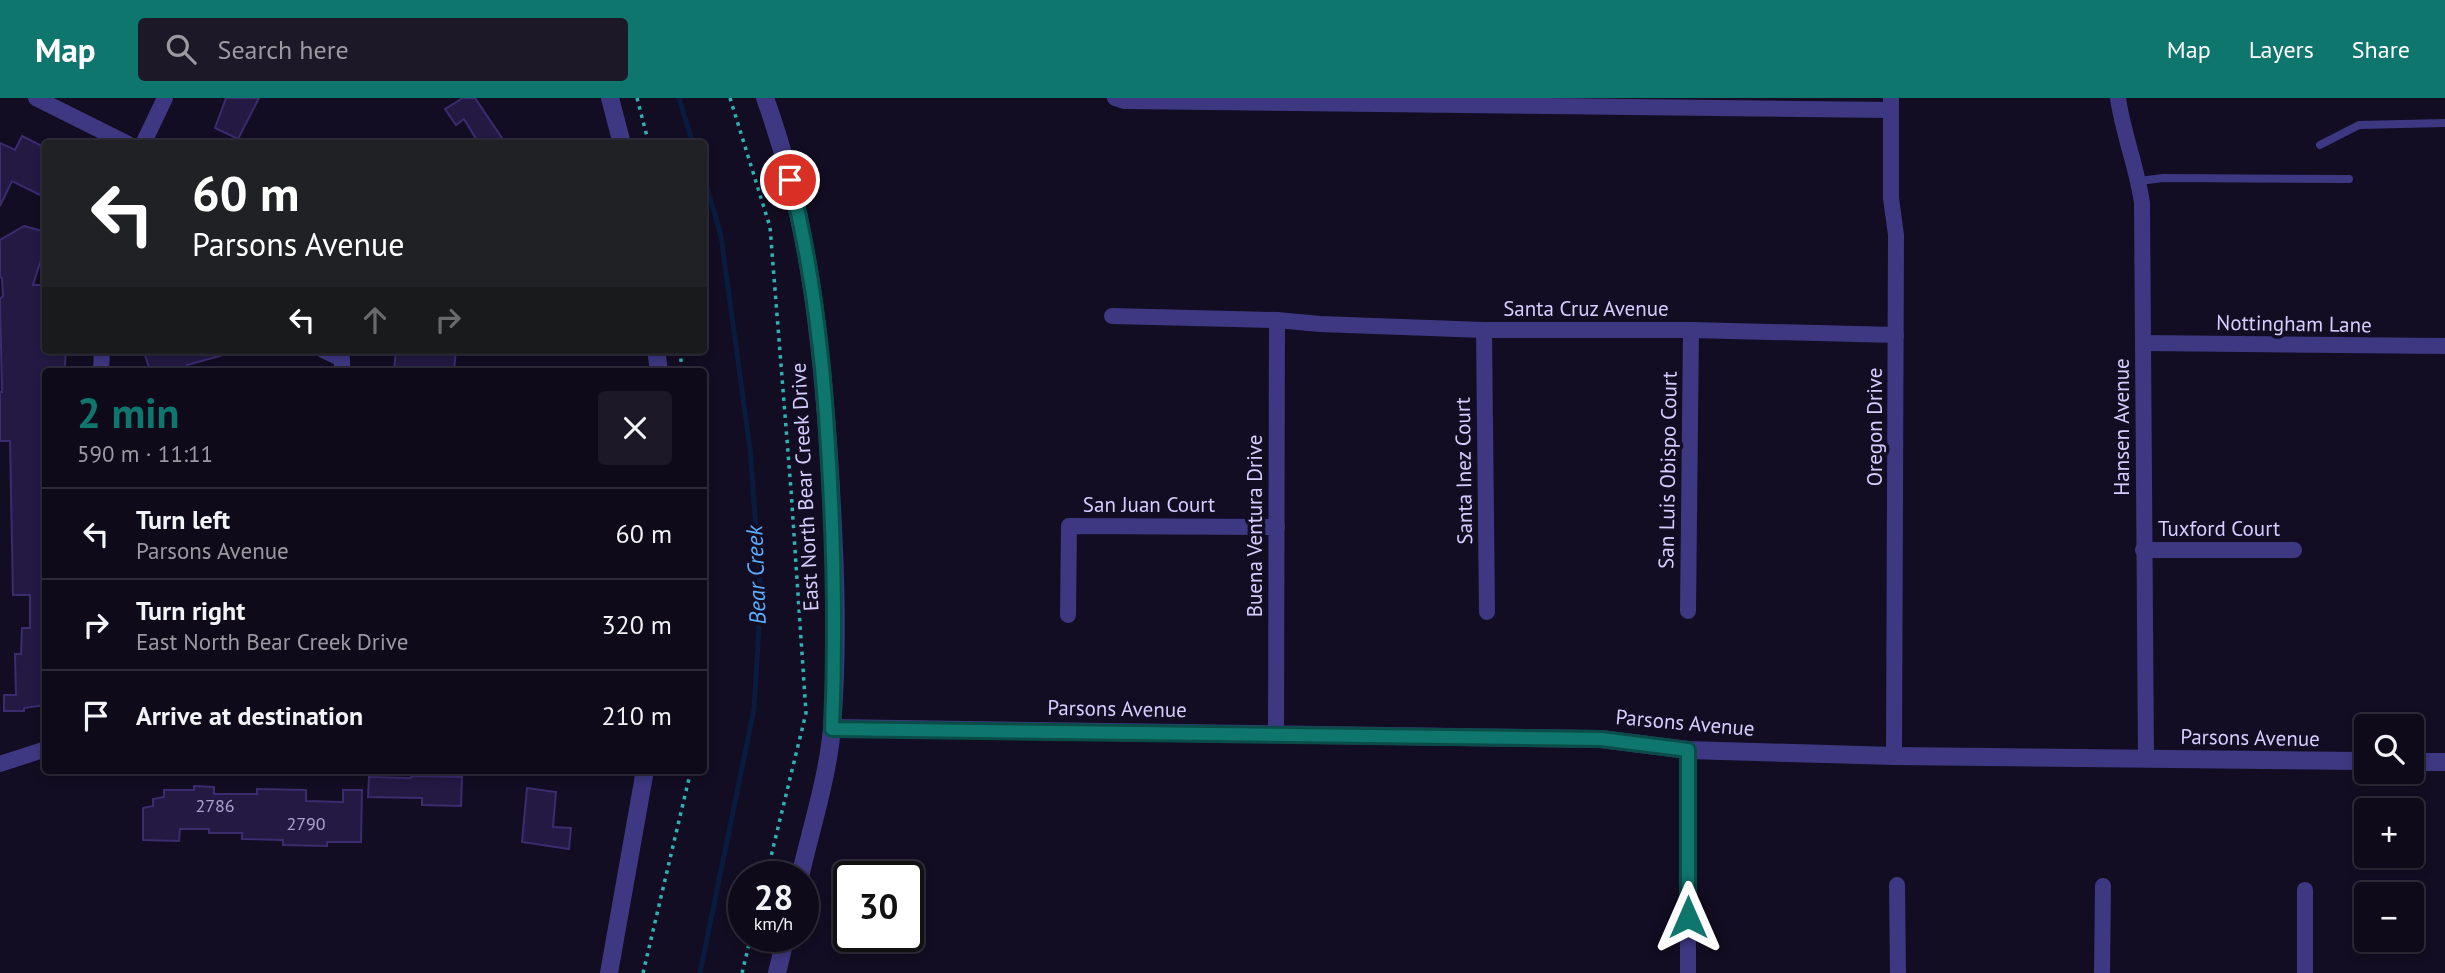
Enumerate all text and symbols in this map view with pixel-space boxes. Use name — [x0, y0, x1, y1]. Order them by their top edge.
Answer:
search box — [138, 18, 628, 81]
text: Map — [35, 28, 96, 71]
icon: search — [162, 30, 200, 68]
text: Search here — [218, 33, 349, 66]
text: Map — [2167, 34, 2211, 65]
text: Layers — [2249, 34, 2314, 65]
text: Share — [2352, 34, 2410, 65]
pin — [760, 150, 820, 210]
text: 60 m — [192, 161, 299, 225]
icon: arrive — [771, 161, 809, 199]
icon: left — [77, 168, 168, 259]
text: Parsons Avenue — [192, 223, 405, 265]
street label: Santa Cruz Avenue — [1503, 295, 1669, 322]
icon: left — [283, 301, 321, 339]
icon: ahead — [356, 301, 394, 339]
icon: right — [429, 301, 467, 339]
street label: Nottingham Lane — [2216, 309, 2372, 338]
street label: Hansen Avenue — [2108, 358, 2135, 496]
street label: East North Bear Creek Drive — [785, 362, 824, 612]
street label: Oregon Drive — [1861, 368, 1888, 486]
street label: San Luis Obispo Court — [1652, 371, 1683, 569]
text: 2 min — [77, 385, 179, 440]
button: close — [598, 391, 672, 465]
street label: Santa Inez Court — [1449, 397, 1478, 545]
street label: Buena Ventura Drive — [1241, 435, 1268, 617]
text: 590 m · 11:11 — [77, 439, 213, 468]
street label: San Juan Court — [1083, 491, 1215, 518]
text: Turn left — [136, 503, 230, 536]
icon: left — [77, 515, 115, 553]
street label: Tuxford Court — [2158, 515, 2280, 542]
text: 60 m — [616, 517, 672, 550]
water label: Bear Creek — [739, 523, 772, 625]
text: Parsons Avenue — [136, 536, 289, 565]
text: Turn right — [136, 594, 245, 627]
icon: right — [77, 606, 115, 644]
text: 320 m — [601, 608, 672, 641]
text: East North Bear Creek Drive — [136, 627, 408, 656]
street label: Parsons Avenue — [1047, 694, 1187, 723]
icon: arrive — [77, 697, 115, 735]
text: Arrive at destination — [136, 699, 363, 732]
text: 210 m — [601, 699, 672, 732]
street label: Parsons Avenue — [1614, 703, 1756, 742]
map controls — [2354, 714, 2424, 952]
button: search — [2354, 714, 2424, 784]
street label: Parsons Avenue — [2180, 723, 2320, 752]
house number: 2786 — [195, 794, 235, 817]
button: + — [2354, 798, 2424, 868]
house number: 2790 — [286, 812, 326, 835]
speed limit sign: 30 — [833, 861, 924, 952]
text: 28 — [754, 874, 793, 920]
position arrow — [1651, 880, 1725, 954]
button: − — [2354, 882, 2424, 952]
text: km/h — [754, 912, 793, 935]

